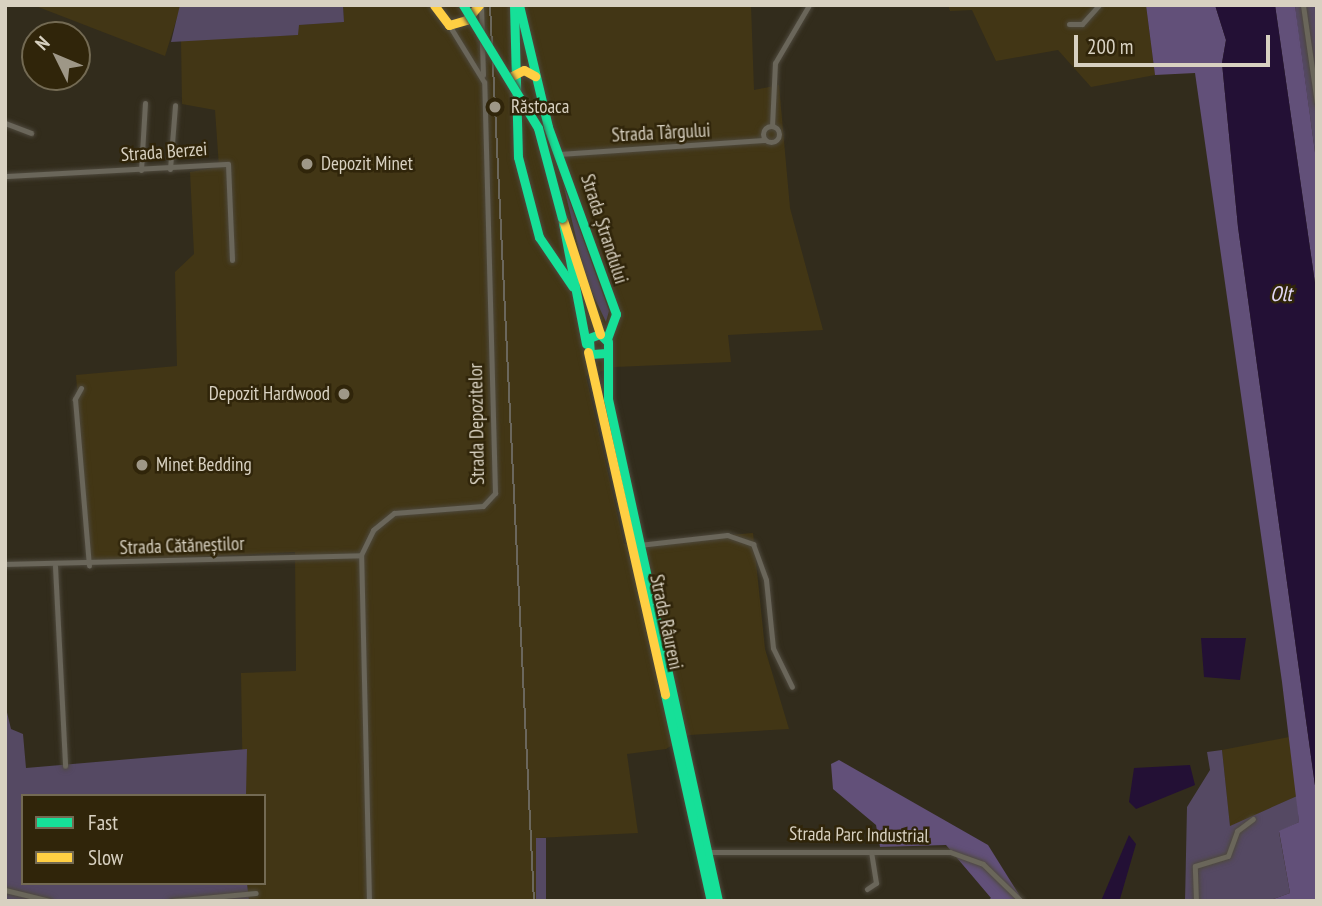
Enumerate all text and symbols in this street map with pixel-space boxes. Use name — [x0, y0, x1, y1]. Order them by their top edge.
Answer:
north arrow — [21, 21, 91, 91]
scale bar — [1077, 21, 1273, 65]
text: N — [30, 31, 54, 55]
text: 200 m — [1087, 33, 1133, 60]
place label: Răstoaca — [511, 96, 569, 118]
marker: Răstoaca — [485, 97, 505, 117]
street label: Strada Târgului — [611, 119, 711, 147]
street label: Strada Berzei — [120, 138, 208, 166]
place label: Depozit Minet — [321, 153, 413, 175]
marker: Depozit Minet — [299, 156, 315, 172]
street label: Strada Ștrandului — [576, 171, 632, 287]
water label: Olt — [1270, 281, 1292, 307]
street label: Strada Depozitelor — [465, 363, 489, 485]
place label: Depozit Hardwood — [209, 383, 330, 405]
marker: Depozit Hardwood — [336, 386, 352, 402]
place label: Minet Bedding — [156, 454, 252, 476]
marker: Minet Bedding — [134, 457, 150, 473]
street label: Strada Cătăneștilor — [119, 532, 245, 560]
street label: Strada Râureni — [645, 572, 687, 672]
legend — [21, 794, 266, 885]
text: Fast — [88, 809, 118, 836]
street label: Strada Parc Industrial — [789, 822, 929, 848]
text: Slow — [88, 844, 123, 871]

